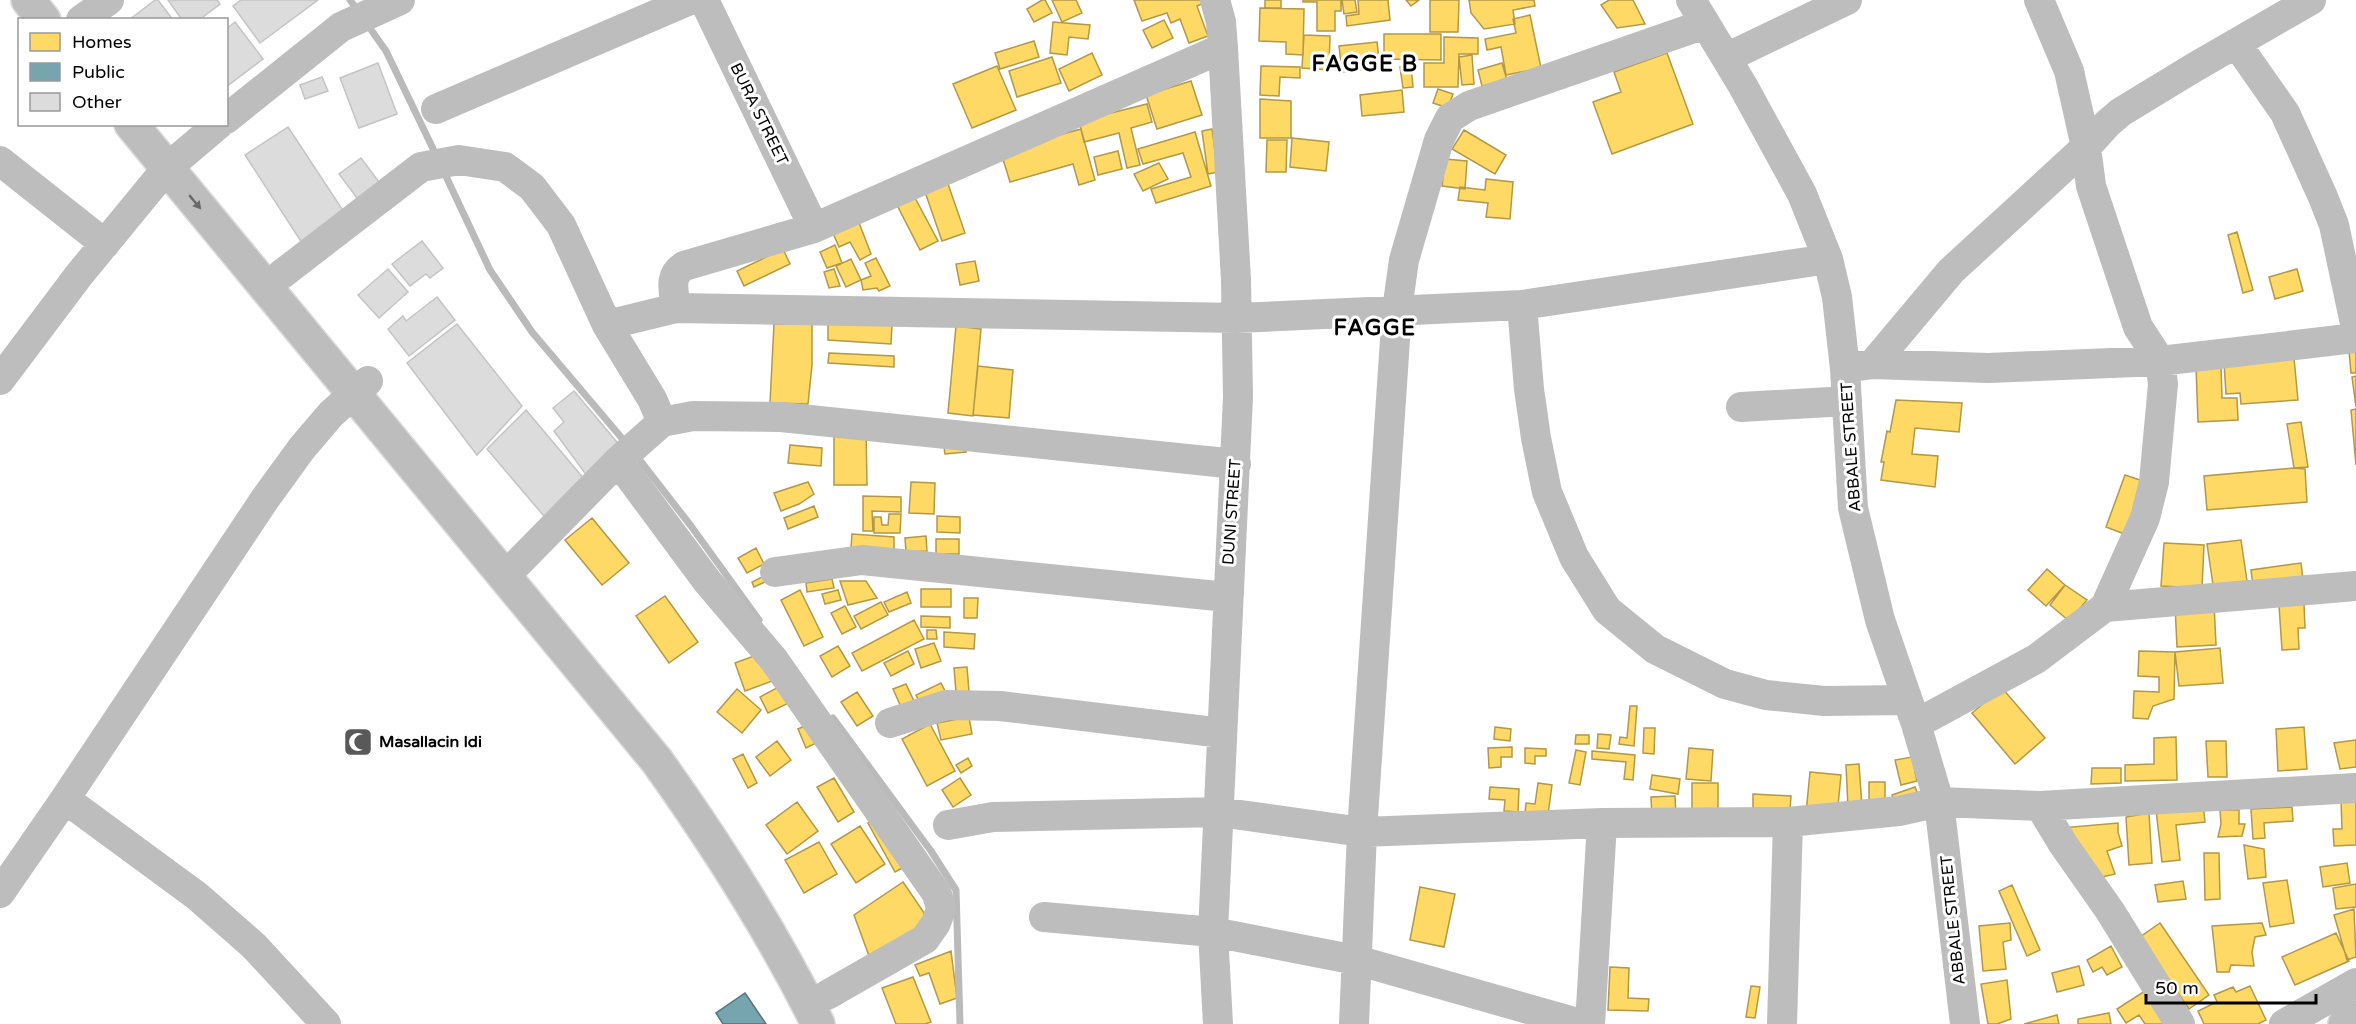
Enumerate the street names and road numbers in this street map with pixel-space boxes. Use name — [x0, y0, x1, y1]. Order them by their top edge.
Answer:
street label: BURA STREET — [726, 60, 792, 169]
street label: ABBALE STREET — [1836, 381, 1866, 513]
street label: DUNI STREET — [1218, 458, 1246, 566]
street label: ABBALE STREET — [1936, 854, 1970, 986]

